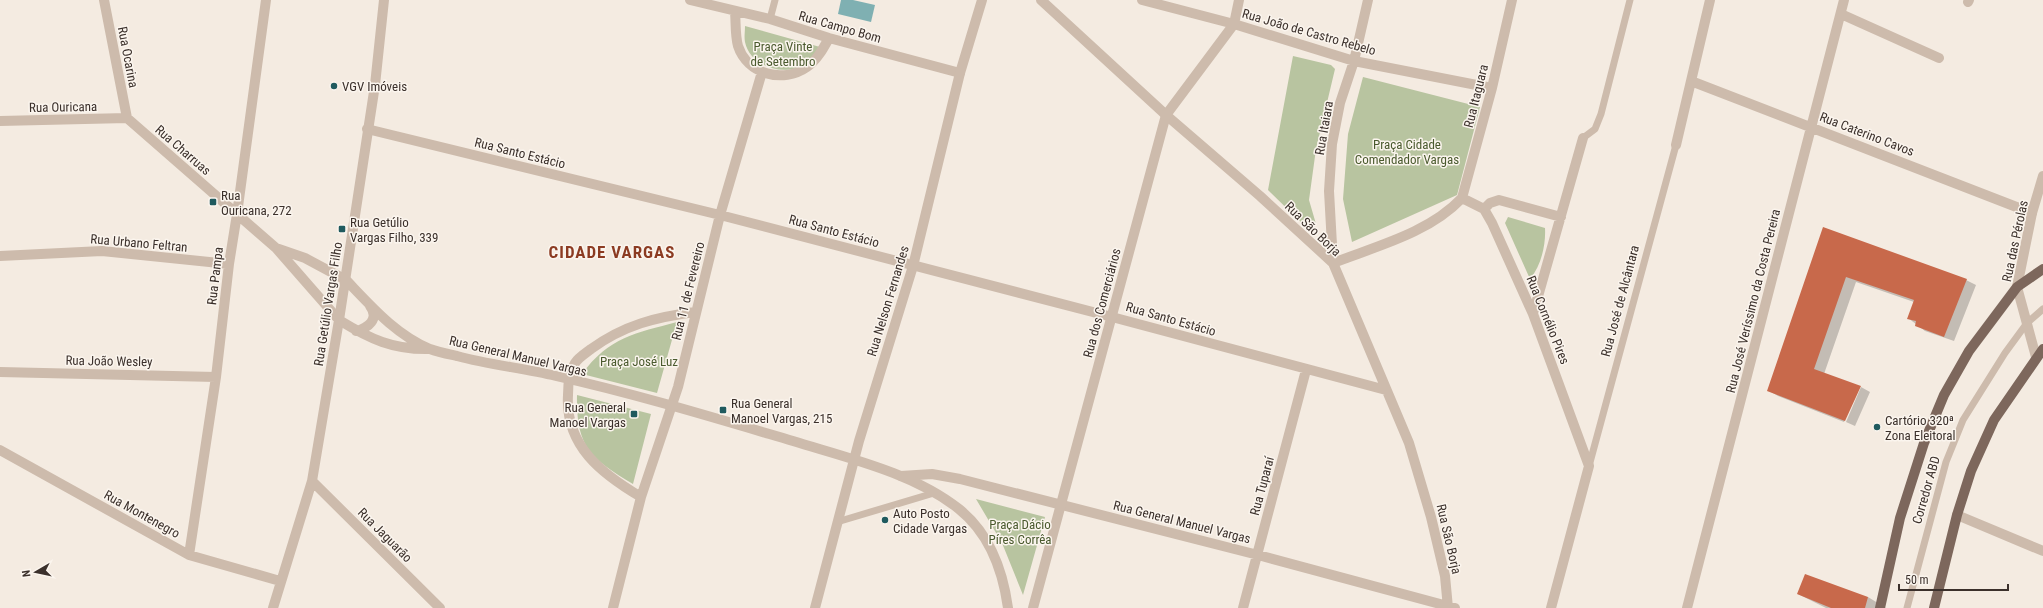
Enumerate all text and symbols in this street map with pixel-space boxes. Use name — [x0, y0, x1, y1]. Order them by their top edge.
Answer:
street label: Rua João de Castro Rebelo — [1241, 6, 1377, 58]
street label: Rua Campo Bom — [797, 8, 883, 46]
street label: Rua Ocarina — [115, 25, 141, 89]
park label: Praça Vinte de Setembro — [751, 39, 815, 69]
street label: Rua Itaguara — [1461, 63, 1491, 129]
place label: VGV Imóveis — [342, 79, 407, 94]
marker: VGV Imóveis — [329, 81, 339, 91]
street label: Rua Ouricana — [29, 99, 97, 115]
street label: Rua Itaiara — [1312, 100, 1336, 156]
street label: Rua Caterino Cavos — [1818, 109, 1916, 159]
street label: Rua Charruas — [152, 122, 214, 178]
street label: Rua Santo Estácio — [473, 134, 567, 172]
park label: Praça Cidade Comendador Vargas — [1355, 137, 1459, 167]
place label: Rua Ouricana, 272 — [221, 188, 292, 218]
marker: Rua Ouricana, 272 — [208, 197, 218, 207]
street label: Rua São Borja — [1282, 199, 1344, 259]
street label: Rua das Pérolas — [1999, 199, 2031, 283]
street label: Rua José Veríssimo da Costa Pereira — [1723, 207, 1783, 395]
street label: Rua Santo Estácio — [787, 212, 881, 250]
place label: Rua Getúlio Vargas Filho, 339 — [350, 215, 438, 245]
marker: Rua Getúlio Vargas Filho, 339 — [337, 224, 347, 234]
street label: Rua Urbano Feltran — [90, 231, 188, 255]
street label: Rua 11 de Fevereiro — [669, 240, 707, 342]
street label: Rua Getúlio Vargas Filho — [311, 241, 345, 367]
district label: CIDADE VARGAS — [549, 242, 675, 262]
street label: Rua Nelson Fernandes — [864, 244, 912, 358]
street label: Rua José de Alcântara — [1598, 244, 1642, 358]
street label: Rua Pampa — [204, 246, 226, 306]
street label: Rua dos Comerciários — [1080, 247, 1124, 359]
street label: Rua Cornélio Pires — [1523, 274, 1573, 367]
street label: Rua Santo Estácio — [1124, 299, 1218, 339]
street label: Rua General Manuel Vargas — [448, 333, 588, 379]
street label: Rua João Wesley — [65, 353, 153, 369]
park label: Praça José Luz — [600, 354, 678, 369]
place label: Rua General Manoel Vargas, 215 — [731, 396, 832, 426]
place label: Rua General Manoel Vargas — [549, 400, 626, 430]
marker: Rua General Manoel Vargas, 215 — [718, 405, 728, 415]
marker: Rua General Manoel Vargas — [629, 409, 639, 419]
place label: Cartório 320ª Zona Eleitoral — [1885, 413, 1955, 443]
marker: Cartório 320ª Zona Eleitoral — [1872, 422, 1882, 432]
street label: Rua Tuparaí — [1247, 454, 1277, 517]
street label: Corredor ABD — [1909, 454, 1943, 526]
street label: Rua Montenegro — [102, 487, 182, 541]
street label: Rua General Manuel Vargas — [1112, 498, 1252, 546]
street label: Rua São Borja — [1434, 502, 1464, 576]
street label: Rua Jaguarão — [355, 505, 415, 565]
place label: Auto Posto Cidade Vargas — [893, 506, 967, 536]
marker: Auto Posto Cidade Vargas — [880, 515, 890, 525]
park label: Praça Dácio Píres Corrêa — [988, 517, 1052, 547]
north arrow — [16, 552, 56, 592]
scale bar — [1899, 566, 2008, 592]
text: N — [20, 569, 34, 578]
text: 50 m — [1905, 573, 1929, 587]

